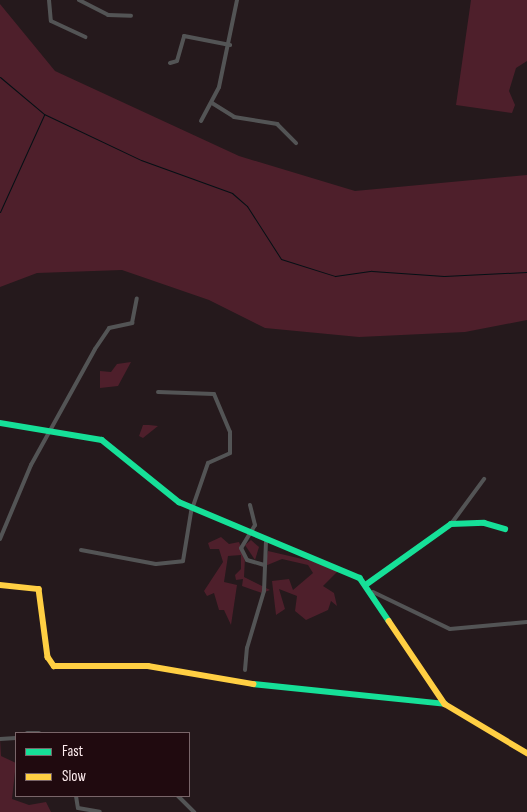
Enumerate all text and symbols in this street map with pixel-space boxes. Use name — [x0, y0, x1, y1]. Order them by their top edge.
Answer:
legend — [15, 732, 190, 797]
text: Fast — [62, 742, 83, 761]
text: Slow — [62, 767, 86, 786]

